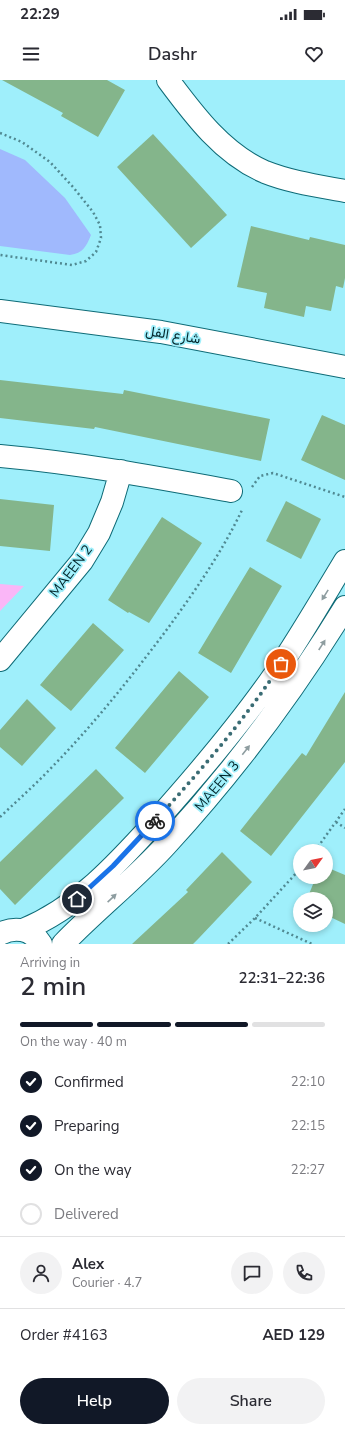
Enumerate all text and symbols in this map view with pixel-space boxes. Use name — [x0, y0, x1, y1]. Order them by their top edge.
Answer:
text: 22:29 — [20, 4, 60, 24]
text: Dashr — [148, 42, 197, 66]
icon: menu — [20, 43, 42, 65]
icon: heart — [303, 43, 325, 65]
street label: شارع الفل — [144, 321, 202, 350]
street label: MAEEN 2 — [45, 541, 97, 601]
one-way arrow — [321, 590, 329, 600]
one-way arrow — [318, 639, 326, 650]
pin — [264, 647, 298, 681]
icon: bag — [270, 653, 292, 675]
one-way arrow — [242, 745, 251, 756]
street label: MAEEN 3 — [190, 757, 244, 815]
courier — [135, 801, 175, 841]
icon: bike — [144, 810, 166, 832]
north arrow — [293, 844, 333, 884]
map controls — [293, 844, 333, 932]
pin — [60, 882, 94, 916]
icon: home — [66, 888, 88, 910]
button: layers — [293, 892, 333, 932]
one-way arrow — [107, 894, 117, 903]
text: Arriving in — [20, 954, 80, 972]
text: 22:31–22:36 — [238, 968, 325, 988]
text: 2 min — [20, 969, 86, 1004]
text: On the way · 40 m — [20, 1033, 127, 1051]
icon: check — [20, 1071, 42, 1093]
text: Confirmed — [54, 1072, 124, 1092]
text: 22:10 — [291, 1073, 325, 1091]
icon: check — [20, 1115, 42, 1137]
text: Preparing — [54, 1116, 119, 1136]
text: 22:15 — [291, 1117, 325, 1135]
icon: check — [20, 1159, 42, 1181]
text: On the way — [54, 1160, 132, 1180]
text: 22:27 — [291, 1161, 325, 1179]
text: Delivered — [54, 1204, 119, 1224]
button: person — [20, 1252, 62, 1294]
button: chat — [231, 1252, 273, 1294]
button: phone — [283, 1252, 325, 1294]
text: Alex — [72, 1254, 104, 1274]
text: Courier · 4.7 — [72, 1274, 142, 1292]
text: Order #4163 — [20, 1325, 108, 1345]
text: AED 129 — [262, 1325, 325, 1345]
button: Help — [20, 1378, 169, 1424]
button: Share — [177, 1378, 325, 1424]

